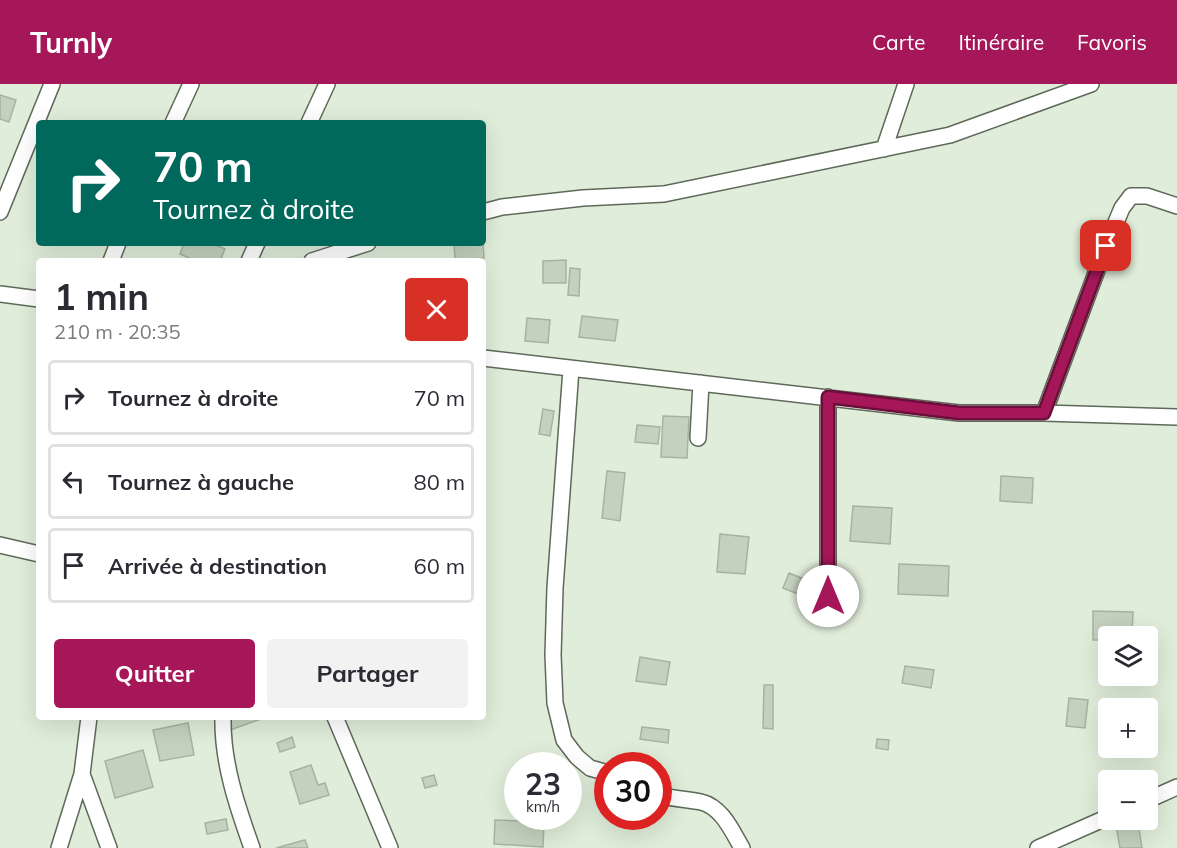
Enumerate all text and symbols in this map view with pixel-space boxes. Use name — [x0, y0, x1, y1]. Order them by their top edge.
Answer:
text: Turnly — [30, 25, 112, 60]
text: Carte — [872, 29, 926, 55]
text: Itinéraire — [959, 29, 1044, 55]
text: Favoris — [1077, 29, 1147, 55]
text: 70 m — [153, 140, 253, 193]
icon: right — [54, 144, 132, 222]
text: Tournez à droite — [153, 192, 354, 226]
pin — [1080, 220, 1131, 271]
icon: arrive — [1089, 229, 1122, 262]
text: 1 min — [54, 274, 149, 319]
button: close — [405, 278, 468, 341]
text: 210 m · 20:35 — [54, 319, 180, 344]
icon: right — [57, 381, 90, 414]
text: Tournez à droite — [108, 384, 278, 412]
text: 70 m — [414, 384, 465, 412]
icon: left — [57, 465, 90, 498]
text: Tournez à gauche — [108, 468, 294, 496]
text: 80 m — [414, 468, 465, 496]
icon: arrive — [57, 549, 90, 582]
text: Arrivée à destination — [108, 552, 327, 580]
text: 60 m — [414, 552, 465, 580]
position arrow — [796, 564, 860, 628]
map controls — [1098, 626, 1158, 830]
button: layers — [1098, 626, 1158, 686]
button: Quitter — [54, 639, 255, 708]
button: Partager — [267, 639, 468, 708]
button: + — [1098, 698, 1158, 758]
speed limit sign: 30 — [594, 752, 672, 830]
text: 23 — [525, 765, 561, 803]
button: − — [1098, 770, 1158, 830]
text: km/h — [526, 797, 560, 816]

